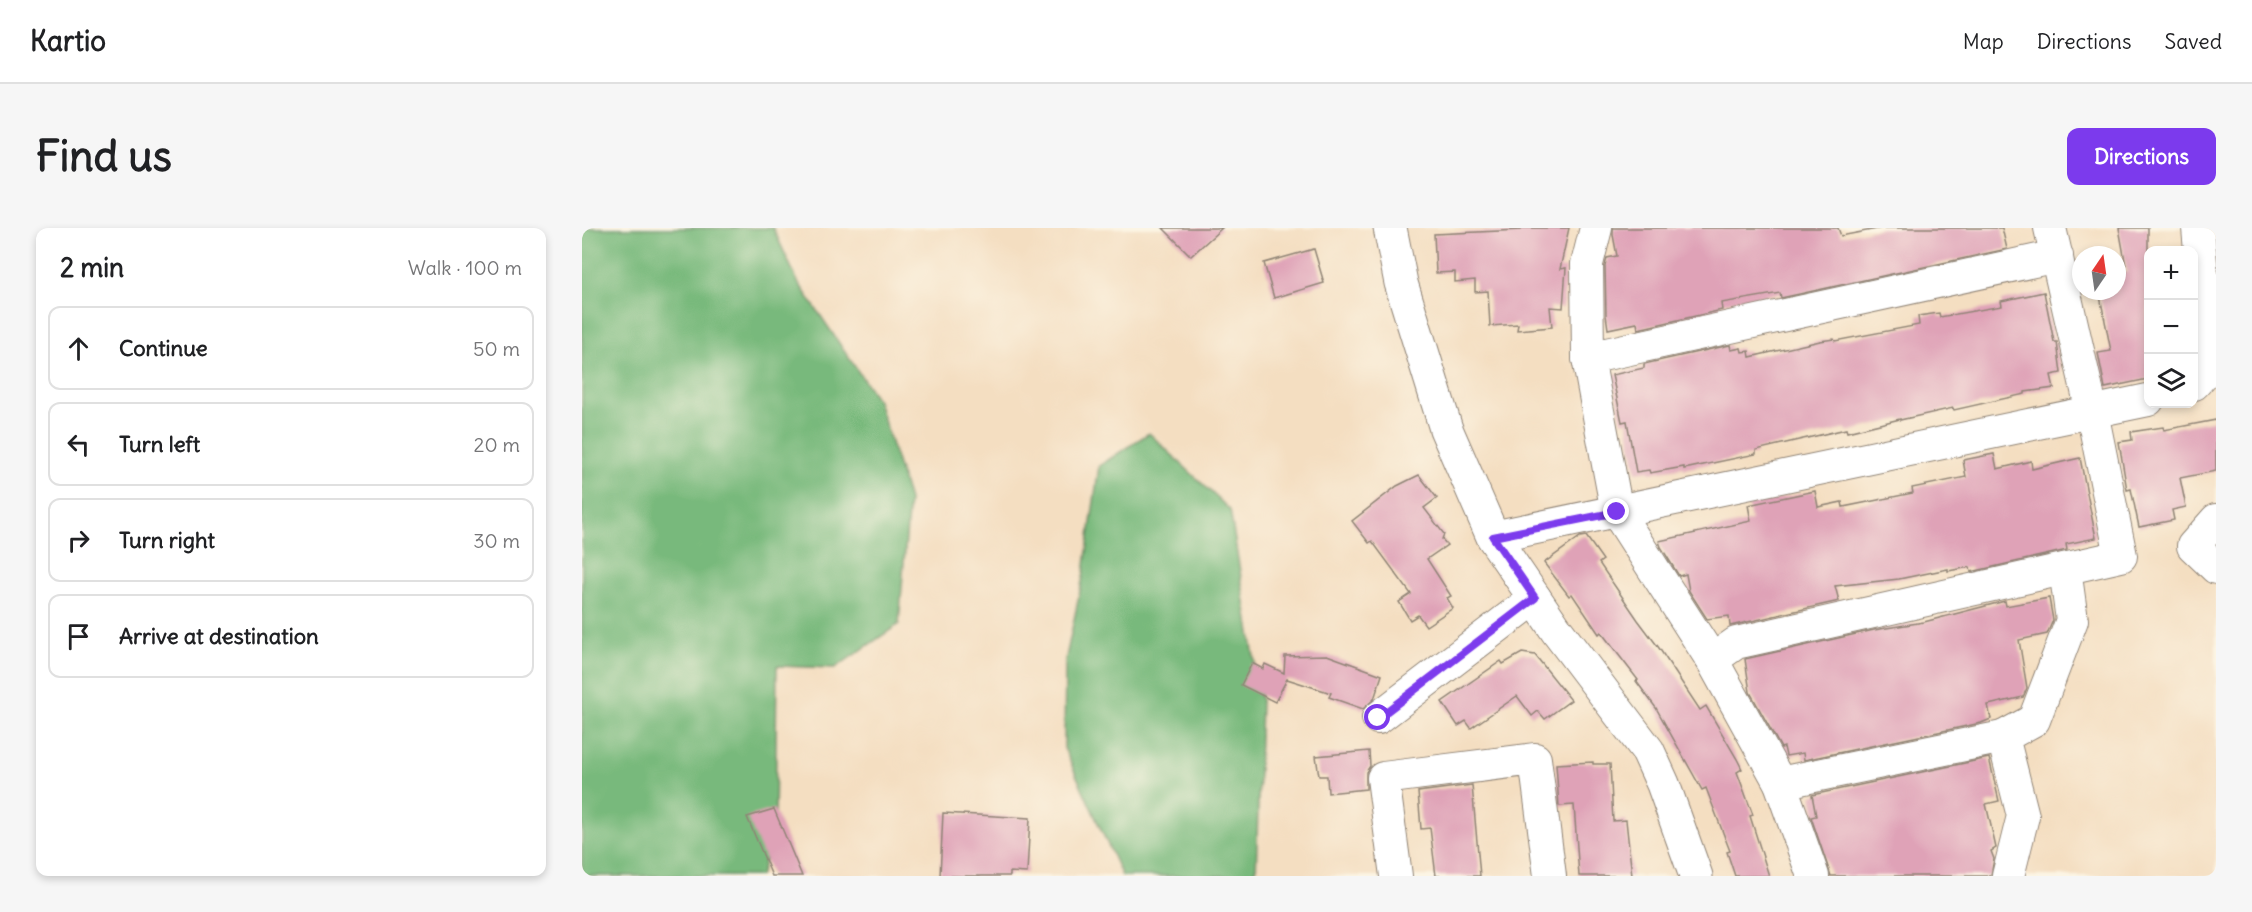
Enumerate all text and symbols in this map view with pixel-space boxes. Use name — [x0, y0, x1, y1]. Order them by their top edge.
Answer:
text: Kartio — [30, 23, 106, 59]
text: Map — [1963, 28, 2004, 55]
text: Directions — [2037, 28, 2131, 55]
text: Saved — [2164, 28, 2222, 55]
button: Directions — [2067, 128, 2216, 185]
text: Find us — [36, 130, 172, 182]
north arrow — [2072, 246, 2126, 300]
map controls — [2144, 246, 2198, 408]
button: + — [2144, 246, 2198, 300]
text: 2 min — [60, 251, 124, 284]
text: Walk · 100 m — [408, 255, 522, 280]
button: − — [2144, 300, 2198, 354]
icon: ahead — [62, 332, 95, 365]
text: Continue — [119, 334, 208, 362]
text: 50 m — [473, 336, 520, 361]
button: layers — [2144, 354, 2198, 408]
icon: left — [62, 428, 95, 461]
text: Turn left — [119, 430, 200, 458]
text: 20 m — [474, 432, 520, 457]
route end — [1603, 498, 1629, 524]
icon: right — [62, 524, 95, 557]
text: Turn right — [119, 526, 215, 554]
text: 30 m — [473, 528, 520, 553]
icon: arrive — [62, 620, 95, 653]
text: Arrive at destination — [119, 622, 319, 650]
route start — [1364, 704, 1390, 730]

